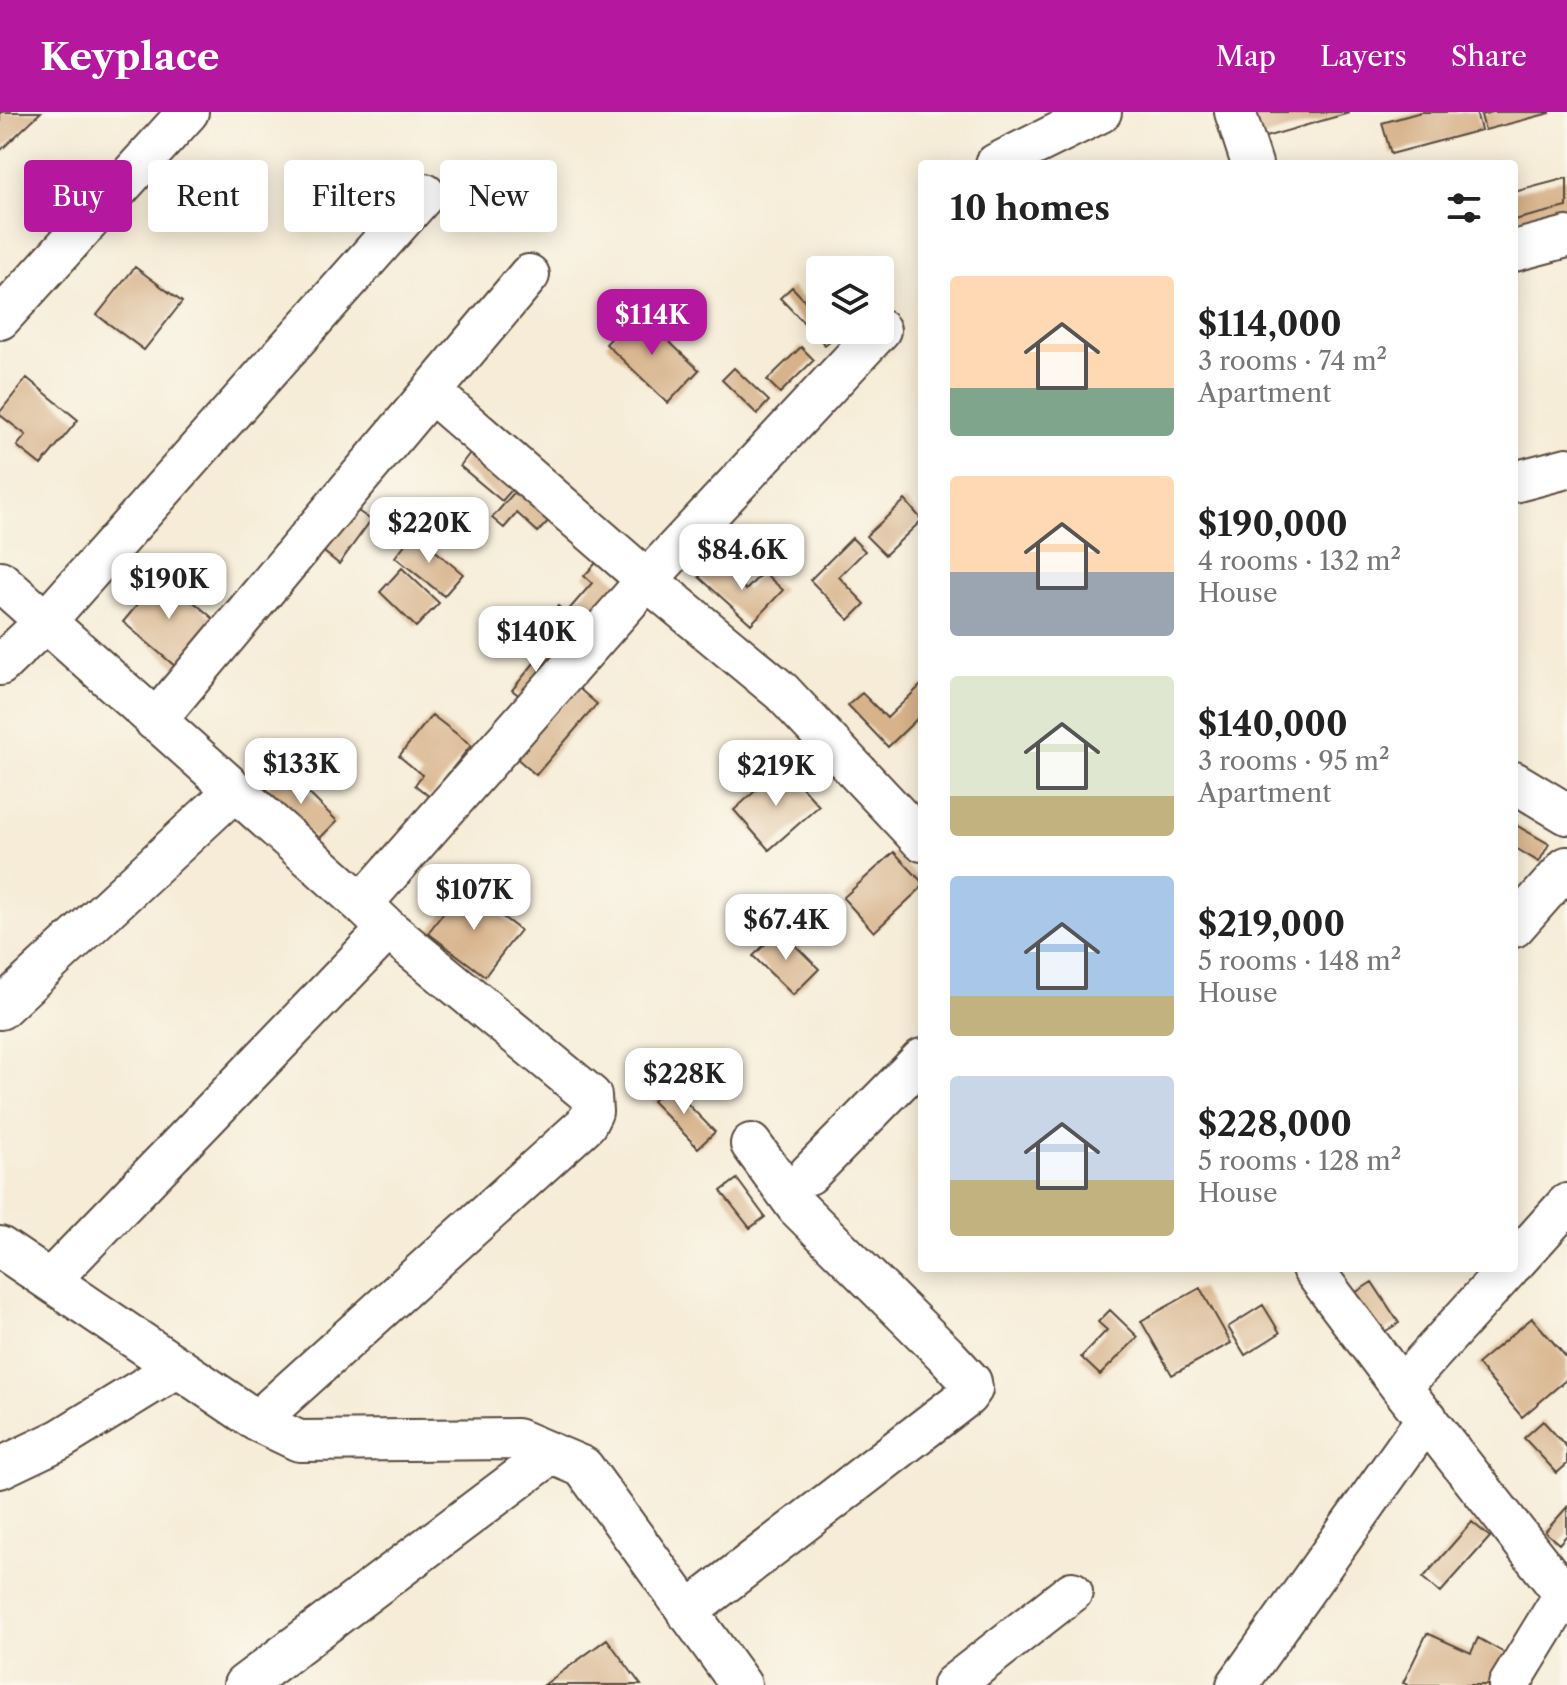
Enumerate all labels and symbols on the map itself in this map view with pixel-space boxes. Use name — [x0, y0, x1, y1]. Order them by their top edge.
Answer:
pin: $114K — [596, 289, 708, 357]
pin: $220K — [373, 497, 485, 565]
pin: $84.6K — [677, 524, 807, 592]
pin: $190K — [113, 553, 225, 621]
pin: $140K — [480, 606, 592, 674]
pin: $133K — [245, 738, 357, 806]
pin: $219K — [720, 740, 832, 808]
pin: $107K — [418, 864, 530, 932]
pin: $67.4K — [721, 894, 851, 962]
pin: $228K — [628, 1048, 740, 1116]

